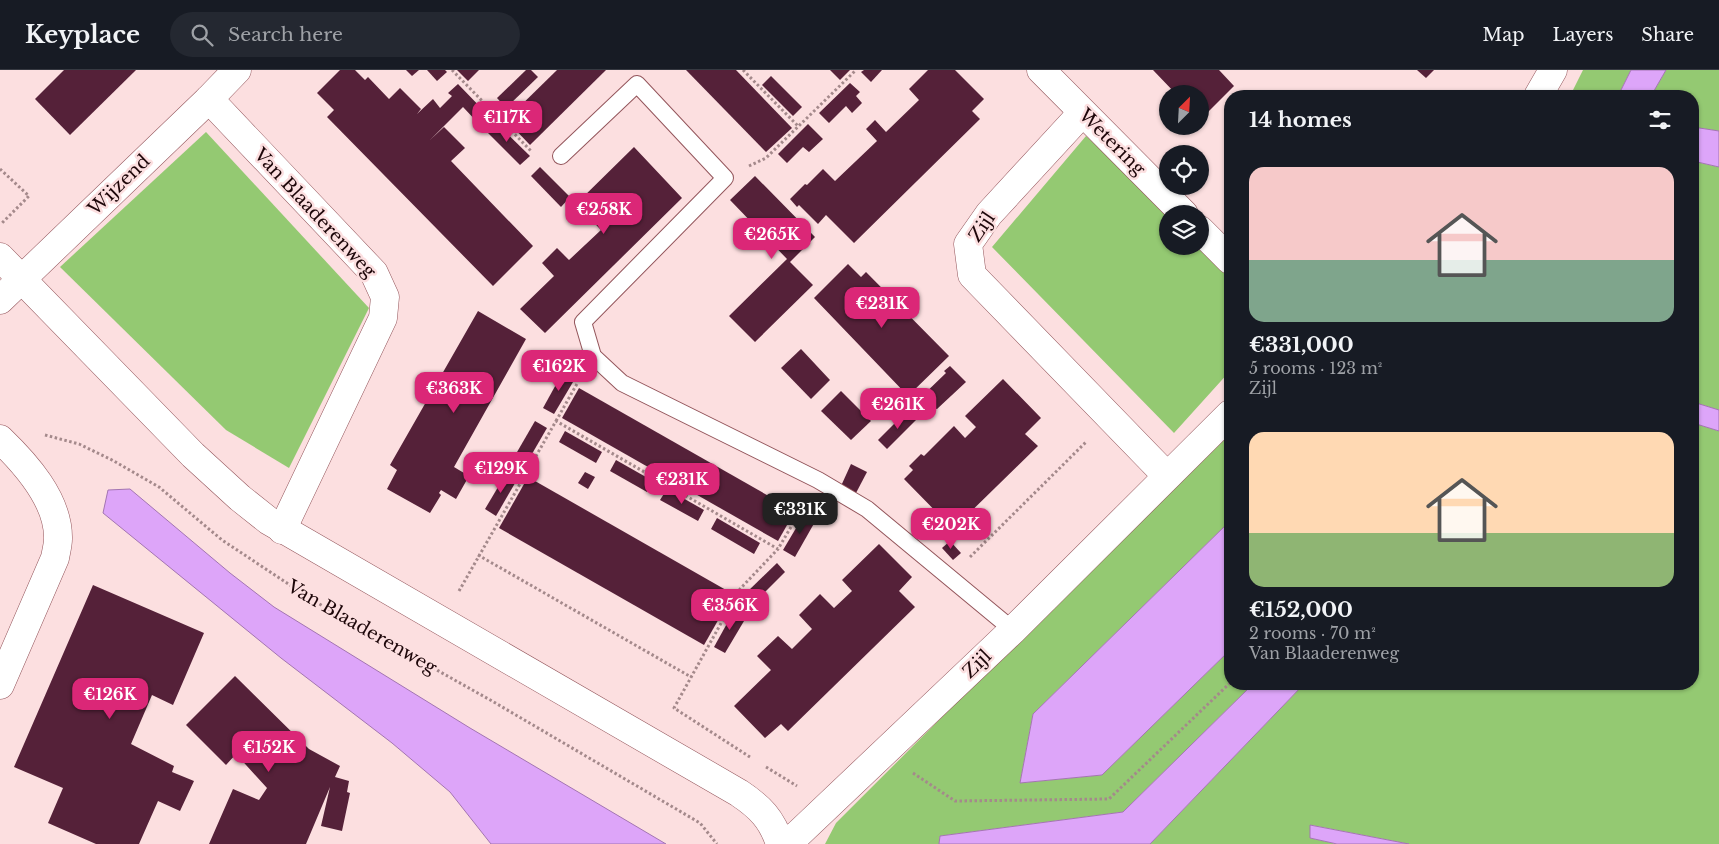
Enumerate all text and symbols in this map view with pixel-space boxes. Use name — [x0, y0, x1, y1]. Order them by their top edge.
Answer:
search box — [170, 12, 520, 57]
text: Keyplace — [25, 20, 140, 49]
icon: search — [188, 21, 216, 49]
text: Search here — [228, 23, 343, 46]
text: Map — [1483, 24, 1524, 46]
text: Layers — [1552, 24, 1613, 46]
text: Share — [1641, 24, 1694, 46]
north arrow — [1159, 85, 1209, 135]
map controls — [1159, 85, 1209, 255]
pin: €117K — [472, 100, 542, 143]
street label: Wetering — [1073, 103, 1150, 180]
icon: filters — [1646, 106, 1674, 134]
text: €117K — [483, 107, 531, 127]
text: 14 homes — [1249, 107, 1352, 133]
street label: Van Blaaderenweg — [249, 143, 381, 282]
button: locate — [1159, 145, 1209, 195]
street label: Wijzend — [83, 150, 155, 221]
pin: €258K — [569, 192, 639, 235]
text: €258K — [576, 199, 632, 219]
icon: home — [1417, 200, 1507, 290]
button: layers — [1159, 205, 1209, 255]
street label: Zijl — [964, 208, 1000, 246]
pin: €265K — [737, 218, 807, 260]
text: €265K — [744, 224, 800, 244]
pin: €231K — [847, 286, 917, 329]
text: €231K — [856, 293, 908, 313]
text: €331,000 — [1249, 332, 1354, 358]
pin: €162K — [524, 350, 594, 392]
text: €162K — [532, 356, 586, 376]
text: 5 rooms · 123 m² — [1249, 358, 1382, 378]
pin: €363K — [419, 372, 489, 414]
text: €363K — [426, 378, 482, 398]
text: Zijl — [1249, 378, 1277, 398]
pin: €261K — [863, 388, 933, 430]
text: €261K — [871, 394, 925, 414]
pin: €129K — [466, 452, 536, 494]
text: €129K — [474, 458, 528, 478]
pin: €231K — [647, 462, 717, 505]
icon: home — [1417, 465, 1507, 555]
text: €231K — [656, 469, 708, 489]
pin: €331K — [765, 492, 835, 535]
text: €331K — [774, 499, 826, 519]
pin: €202K — [916, 508, 986, 550]
text: €202K — [922, 514, 980, 534]
street label: Van Blaaderenweg — [283, 575, 441, 679]
pin: €356K — [695, 588, 765, 631]
text: €356K — [702, 595, 758, 615]
text: €152,000 — [1249, 597, 1353, 623]
text: 2 rooms · 70 m² — [1249, 623, 1376, 643]
text: Van Blaaderenweg — [1249, 643, 1399, 663]
street label: Zijl — [958, 645, 996, 683]
pin: €126K — [75, 678, 145, 720]
text: €126K — [83, 684, 137, 704]
pin: €152K — [234, 730, 304, 773]
text: €152K — [243, 737, 295, 757]

